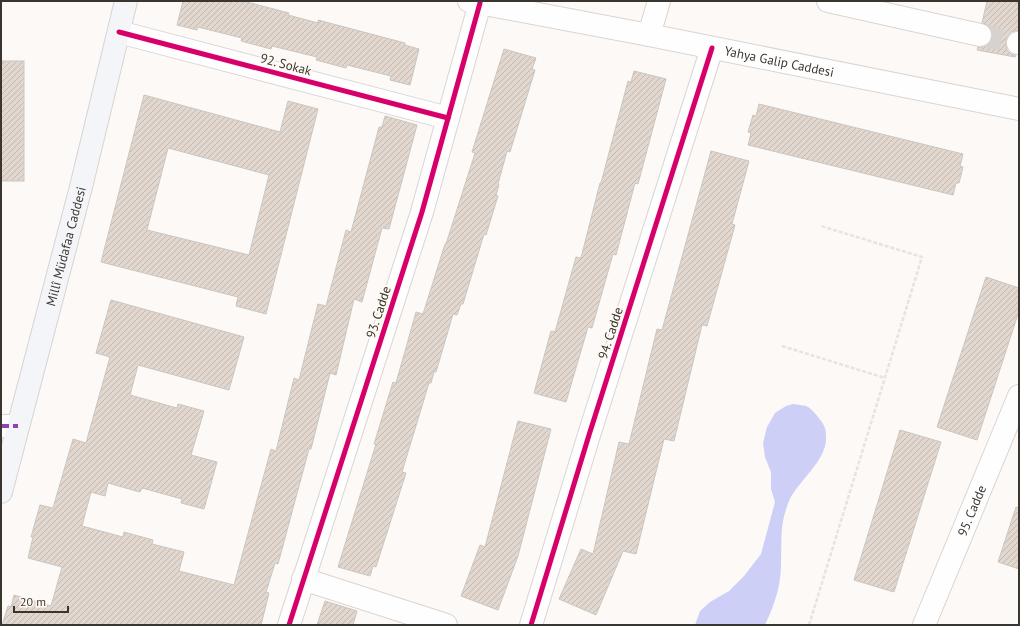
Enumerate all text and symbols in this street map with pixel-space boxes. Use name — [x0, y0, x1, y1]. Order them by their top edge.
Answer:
street label: Yahya Galip Caddesi — [723, 42, 835, 81]
street label: 92. Sokak — [258, 50, 314, 80]
street label: Millî Müdafaa Caddesi — [42, 185, 90, 308]
street label: 93. Cadde — [362, 284, 395, 340]
street label: 94. Cadde — [594, 305, 627, 361]
street label: 95. Cadde — [954, 483, 990, 539]
scale bar — [14, 588, 68, 614]
text: 20 m — [20, 594, 46, 609]

